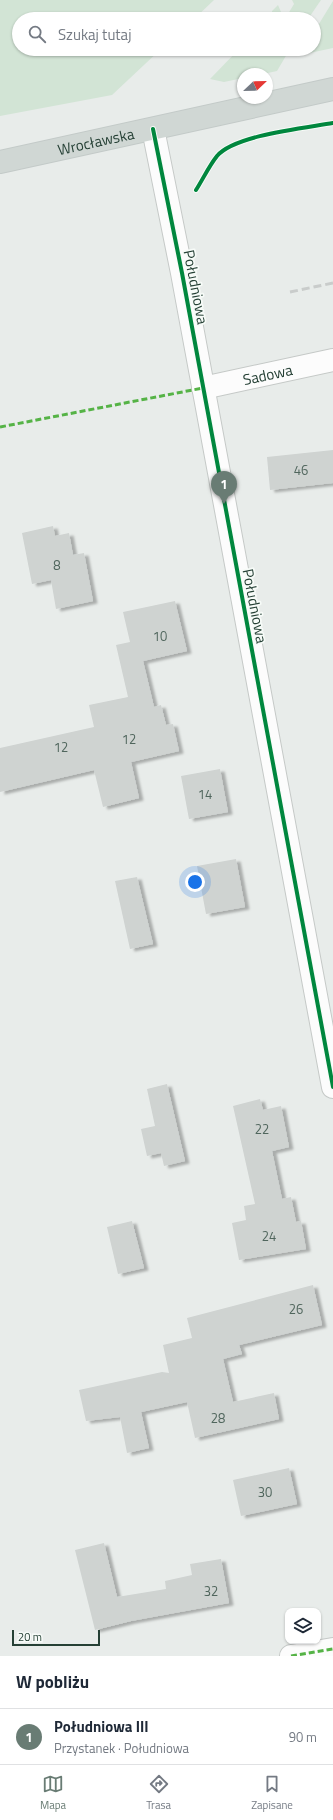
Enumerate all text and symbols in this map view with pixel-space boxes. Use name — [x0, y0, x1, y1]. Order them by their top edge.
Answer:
search box — [12, 12, 321, 56]
icon: search — [26, 23, 48, 45]
text: Szukaj tutaj — [58, 23, 131, 46]
north arrow — [237, 68, 273, 104]
street label: Wrocławska — [55, 121, 137, 161]
street label: Południowa — [178, 248, 215, 327]
street label: Sadowa — [240, 357, 295, 391]
house number: 46 — [294, 460, 308, 480]
pin: 1 — [211, 471, 237, 504]
house number: 8 — [53, 555, 61, 575]
street label: Południowa — [237, 567, 274, 646]
house number: 10 — [153, 626, 167, 646]
house number: 12 — [122, 729, 136, 749]
house number: 12 — [54, 737, 68, 757]
house number: 14 — [198, 784, 212, 804]
your location — [185, 872, 205, 892]
house number: 22 — [255, 1119, 269, 1139]
house number: 24 — [262, 1226, 276, 1246]
house number: 26 — [289, 1299, 303, 1319]
house number: 28 — [211, 1408, 225, 1428]
house number: 30 — [258, 1482, 272, 1502]
house number: 32 — [204, 1581, 218, 1601]
map controls — [285, 1608, 321, 1644]
button: layers — [285, 1608, 321, 1644]
scale bar — [12, 1628, 100, 1647]
text: 20 m — [18, 1629, 42, 1645]
text: W pobliżu — [16, 1669, 89, 1695]
text: Południowa III — [54, 1715, 149, 1738]
text: 1 — [25, 1727, 33, 1747]
text: 90 m — [289, 1727, 317, 1747]
text: Przystanek · Południowa — [54, 1738, 189, 1758]
tab: Mapa — [40, 1773, 66, 1813]
tab: Trasa — [146, 1773, 171, 1813]
tab: Zapisane — [251, 1773, 293, 1813]

